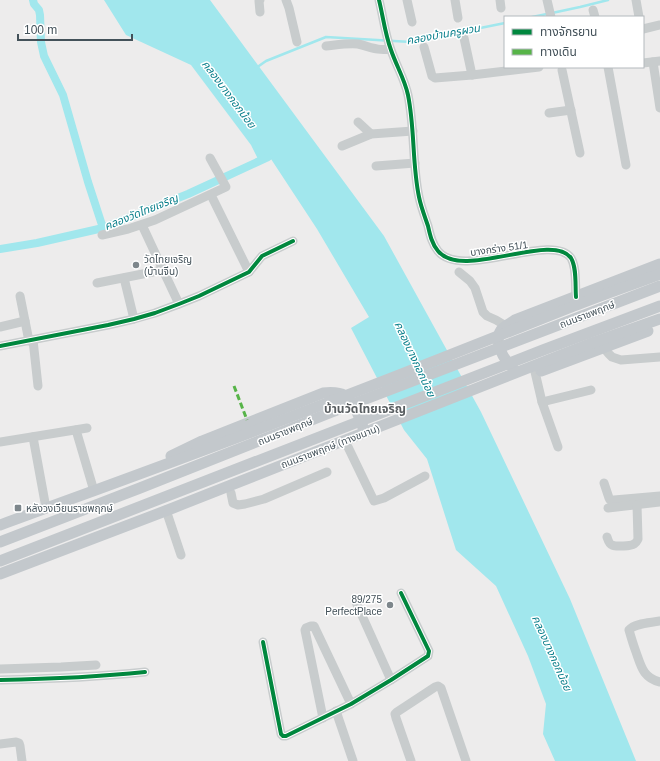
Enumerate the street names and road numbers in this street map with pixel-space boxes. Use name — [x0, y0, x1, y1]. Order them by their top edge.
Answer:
street label: บางกร่าง 51/1 — [469, 238, 529, 258]
street label: ถนนราชพฤกษ์ — [558, 299, 617, 330]
street label: ถนนราชพฤกษ์ — [256, 415, 315, 447]
street label: ถนนราชพฤกษ์ (ทางขนาน) — [279, 423, 381, 470]

